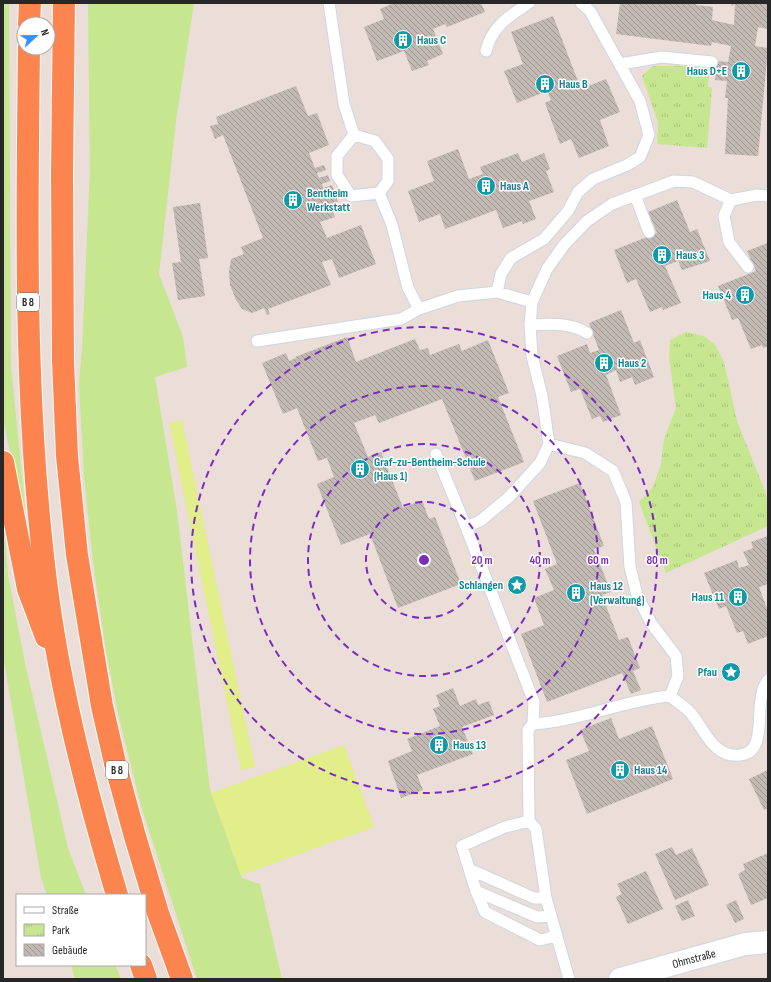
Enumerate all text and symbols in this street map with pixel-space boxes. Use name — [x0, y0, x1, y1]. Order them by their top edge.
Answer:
north arrow — [16, 16, 56, 56]
text: N — [38, 27, 52, 38]
building icon: Haus C — [392, 29, 414, 51]
place label: Haus C — [417, 33, 446, 48]
building icon: Haus D+E — [730, 60, 752, 82]
place label: Haus D+E — [687, 64, 727, 79]
building icon: Haus B — [534, 73, 556, 95]
place label: Haus B — [559, 77, 588, 92]
building icon: Haus A — [475, 175, 497, 197]
place label: Haus A — [500, 179, 529, 194]
place label: Bentheim Werkstatt — [307, 186, 350, 215]
building icon: Bentheim Werkstatt — [282, 189, 304, 211]
building icon: Haus 3 — [651, 244, 673, 266]
place label: Haus 3 — [676, 248, 704, 263]
building icon: Haus 4 — [734, 284, 756, 306]
place label: Haus 4 — [702, 288, 731, 303]
road number: B 8 — [17, 293, 39, 311]
building icon: Haus 2 — [593, 352, 615, 374]
place label: Haus 2 — [618, 356, 646, 371]
place label: Graf-zu-Bentheim-Schule (Haus 1) — [374, 455, 486, 484]
building icon: Graf-zu-Bentheim-Schule (Haus 1) — [349, 458, 371, 480]
centre of rings — [417, 553, 431, 567]
text: 20 m — [472, 553, 492, 568]
text: 40 m — [529, 553, 551, 568]
text: 60 m — [587, 553, 609, 568]
text: 80 m — [646, 553, 668, 568]
place icon: Schlangen — [506, 574, 528, 596]
place label: Schlangen — [459, 578, 503, 593]
place label: Haus 12 (Verwaltung) — [590, 579, 645, 608]
building icon: Haus 12 (Verwaltung) — [565, 582, 587, 604]
building icon: Haus 11 — [727, 586, 749, 608]
place label: Haus 11 — [692, 590, 724, 605]
place icon: Pfau — [720, 661, 742, 683]
place label: Pfau — [698, 665, 717, 680]
building icon: Haus 13 — [428, 734, 450, 756]
place label: Haus 13 — [453, 738, 486, 753]
building icon: Haus 14 — [609, 759, 631, 781]
road number: B 8 — [106, 761, 128, 779]
place label: Haus 14 — [634, 763, 668, 778]
legend — [16, 894, 146, 966]
text: Straße — [52, 903, 79, 918]
text: Park — [52, 923, 70, 938]
text: Gebäude — [52, 943, 87, 958]
street label: Ohmstraße — [671, 946, 718, 972]

